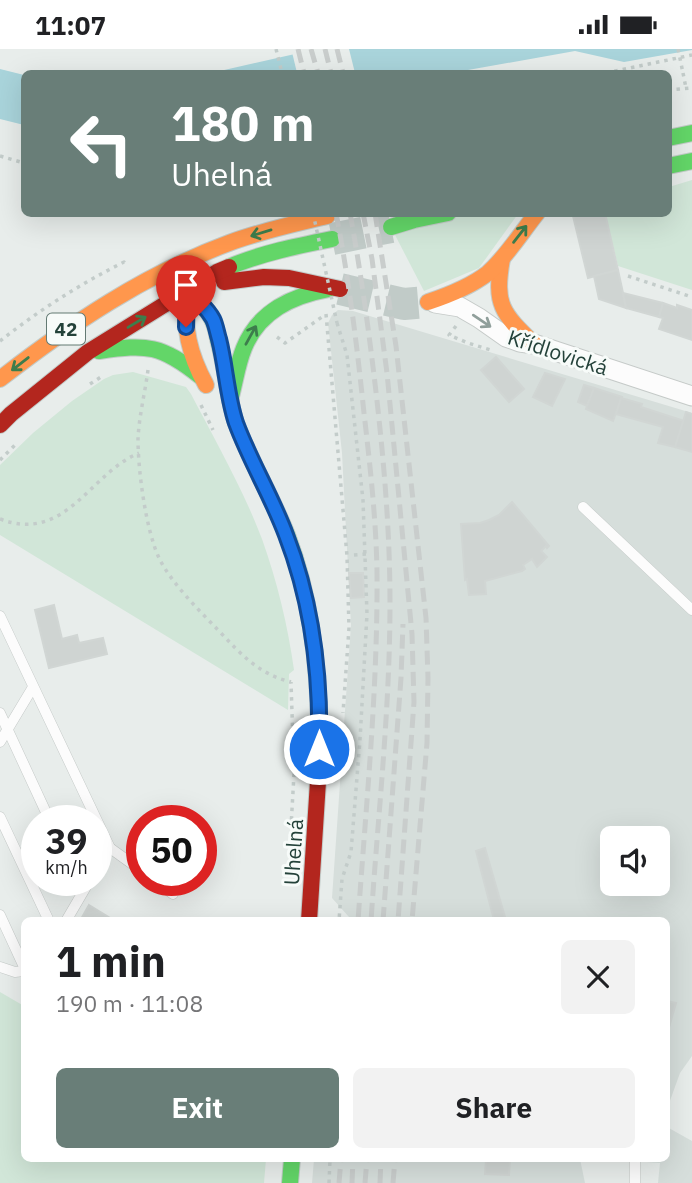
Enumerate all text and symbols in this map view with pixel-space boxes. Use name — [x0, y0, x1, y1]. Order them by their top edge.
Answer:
text: 11:07 — [35, 8, 106, 42]
text: 180 m — [171, 91, 315, 154]
icon: left — [56, 98, 147, 189]
text: Uhelná — [171, 153, 272, 195]
one-way arrow — [512, 226, 527, 244]
one-way arrow — [250, 228, 272, 241]
pin — [156, 255, 216, 327]
icon: arrive — [167, 266, 205, 304]
road number: 42 — [47, 313, 85, 345]
one-way arrow — [472, 313, 491, 328]
one-way arrow — [127, 315, 147, 329]
street label: Křídlovická — [504, 323, 612, 381]
one-way arrow — [244, 325, 258, 346]
one-way arrow — [11, 356, 29, 371]
position arrow — [282, 712, 356, 786]
speed limit sign: 50 — [126, 805, 217, 896]
text: 39 — [45, 818, 88, 864]
street label: Uhelná — [277, 818, 309, 886]
map controls — [600, 826, 670, 896]
button: sound — [600, 826, 670, 896]
text: km/h — [45, 856, 88, 879]
text: 1 min — [56, 934, 166, 989]
button: close — [561, 940, 635, 1014]
text: 190 m · 11:08 — [56, 988, 203, 1018]
button: Exit — [56, 1068, 339, 1148]
button: Share — [353, 1068, 635, 1148]

